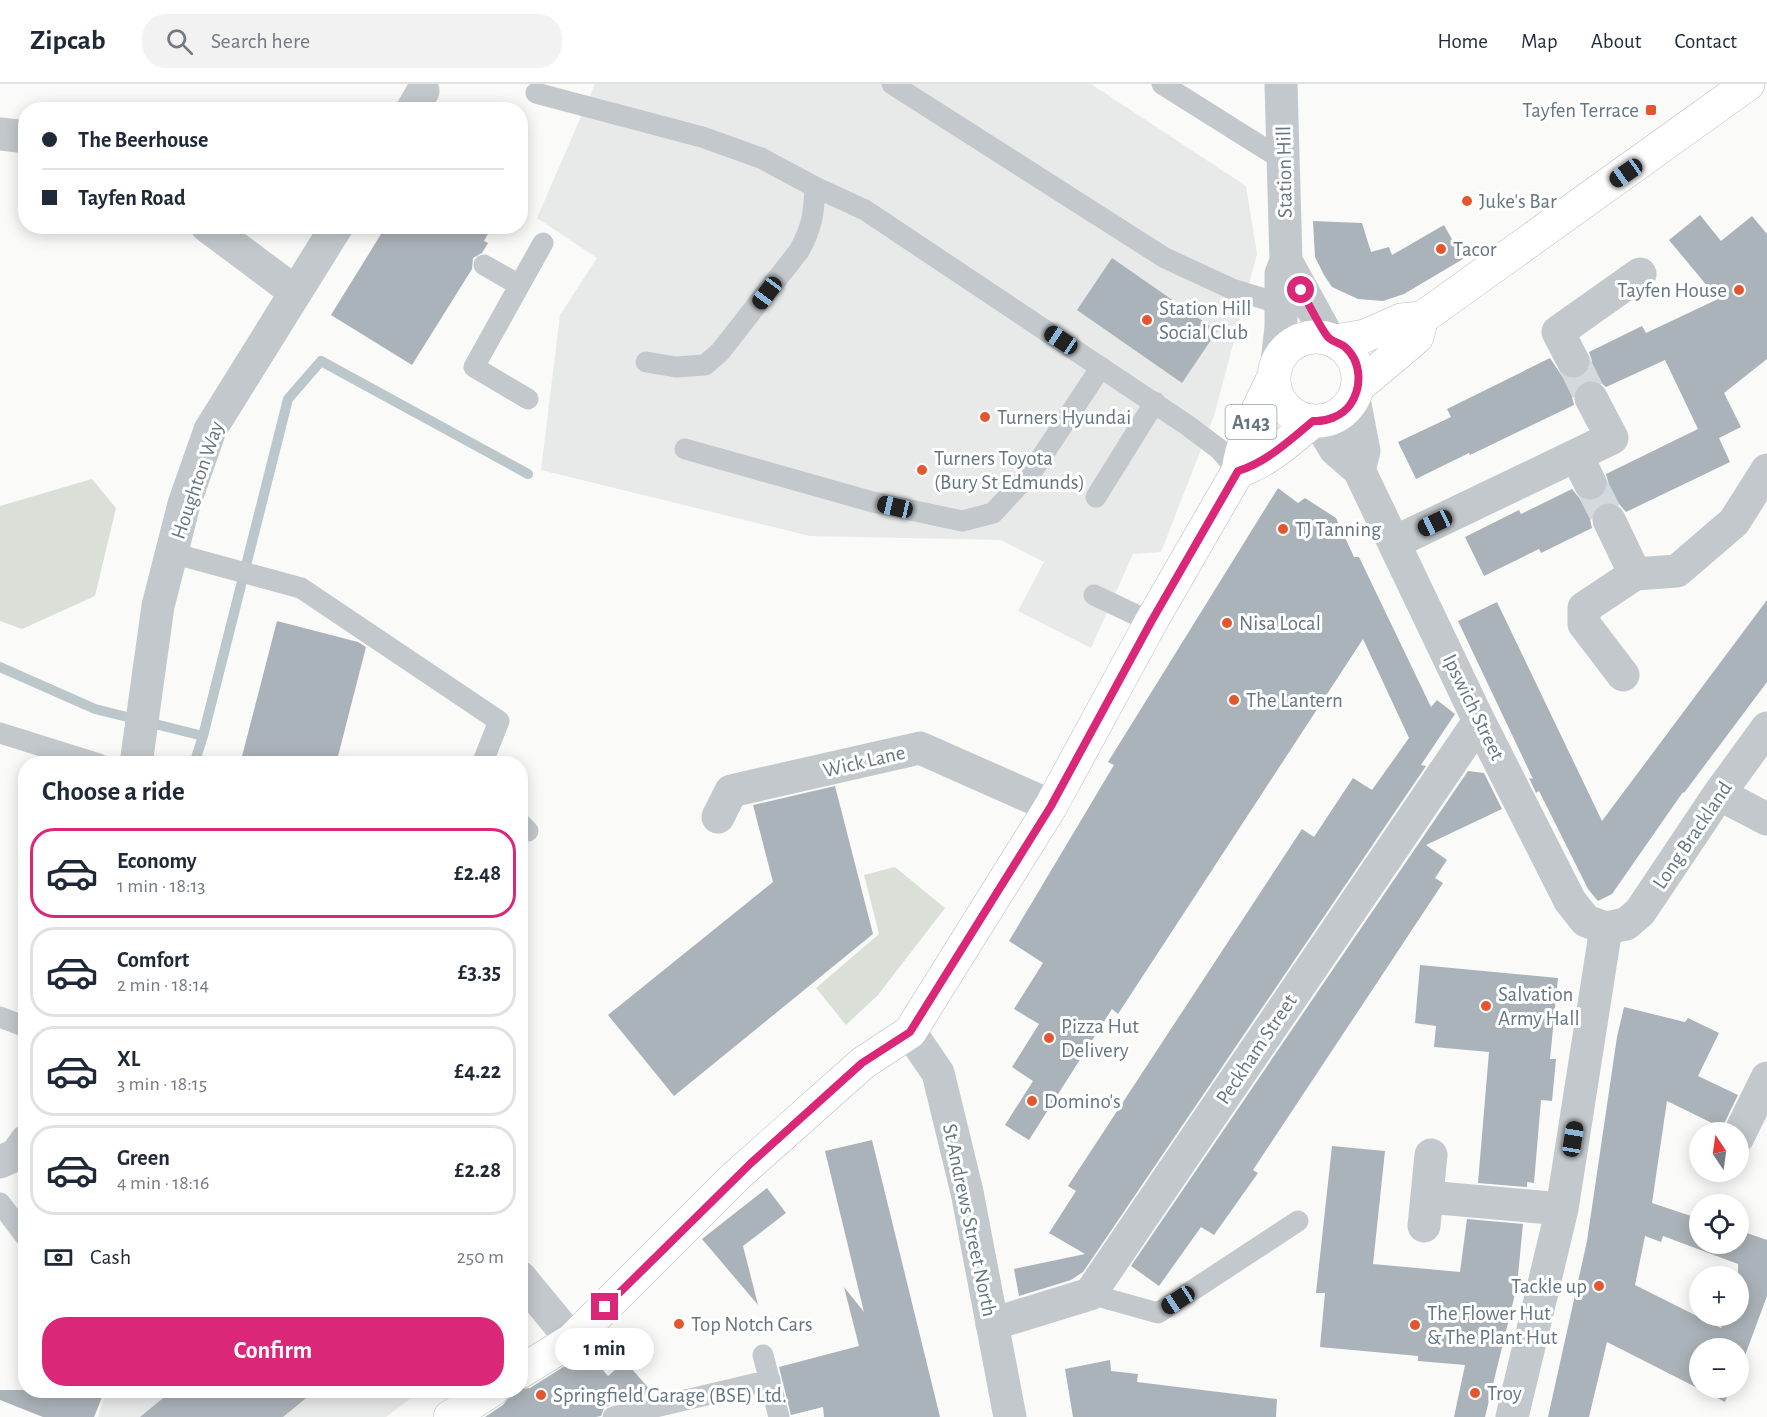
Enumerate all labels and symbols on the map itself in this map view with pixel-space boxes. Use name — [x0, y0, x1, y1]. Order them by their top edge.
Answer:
place label: Tayfen Terrace — [1522, 100, 1639, 121]
marker: Tayfen Terrace — [1644, 103, 1658, 117]
street label: Station Hill — [1273, 126, 1296, 218]
car — [1606, 155, 1646, 191]
place label: Juke's Bar — [1479, 191, 1557, 212]
marker: Juke's Bar — [1460, 194, 1474, 208]
place label: Tacor — [1453, 239, 1497, 260]
marker: Tacor — [1434, 242, 1448, 256]
car — [749, 273, 785, 313]
route start — [1287, 276, 1314, 303]
place label: Tayfen House — [1617, 280, 1727, 301]
marker: Tayfen House — [1732, 283, 1746, 297]
place label: Station Hill Social Club — [1159, 298, 1251, 343]
marker: Station Hill Social Club — [1140, 313, 1154, 327]
car — [1041, 322, 1081, 358]
road number: A143 — [1226, 405, 1276, 439]
place label: Turners Hyundai — [997, 407, 1131, 428]
marker: Turners Hyundai — [978, 410, 992, 424]
street label: Houghton Way — [168, 419, 227, 542]
place label: Turners Toyota (Bury St Edmunds) — [934, 448, 1085, 493]
marker: Turners Toyota (Bury St Edmunds) — [915, 463, 929, 477]
car — [875, 494, 915, 520]
car — [1415, 507, 1455, 539]
place label: TJ Tanning — [1295, 519, 1382, 540]
marker: TJ Tanning — [1276, 522, 1290, 536]
place label: Nisa Local — [1239, 613, 1321, 634]
marker: Nisa Local — [1220, 616, 1234, 630]
street label: Ipswich Street — [1439, 651, 1508, 764]
place label: The Lantern — [1246, 690, 1343, 711]
marker: The Lantern — [1227, 693, 1241, 707]
street label: Wick Lane — [821, 742, 907, 781]
street label: Long Brackland — [1649, 778, 1736, 893]
place label: Salvation Army Hall — [1498, 984, 1580, 1029]
street label: Peckham Street — [1212, 990, 1301, 1108]
marker: Salvation Army Hall — [1479, 999, 1493, 1013]
place label: Pizza Hut Delivery — [1061, 1016, 1139, 1061]
marker: Pizza Hut Delivery — [1042, 1031, 1056, 1045]
place label: Domino's — [1044, 1091, 1121, 1112]
marker: Domino's — [1025, 1094, 1039, 1108]
car — [1561, 1120, 1585, 1158]
street label: St Andrews Street North — [939, 1122, 1000, 1319]
north arrow — [1689, 1122, 1749, 1182]
place label: Tackle up — [1511, 1276, 1587, 1297]
marker: Tackle up — [1592, 1279, 1606, 1293]
car — [1158, 1283, 1198, 1317]
route end — [591, 1293, 618, 1320]
place label: The Flower Hut & The Plant Hut — [1427, 1303, 1558, 1348]
place label: Top Notch Cars — [691, 1314, 812, 1335]
marker: Top Notch Cars — [672, 1317, 686, 1331]
marker: The Flower Hut & The Plant Hut — [1408, 1318, 1422, 1332]
callout: 1 min — [556, 1328, 654, 1370]
place label: Troy — [1487, 1383, 1522, 1404]
place label: Springfield Garage (BSE) Ltd. — [553, 1385, 787, 1406]
marker: Troy — [1468, 1386, 1482, 1400]
marker: Springfield Garage (BSE) Ltd. — [534, 1388, 548, 1402]

